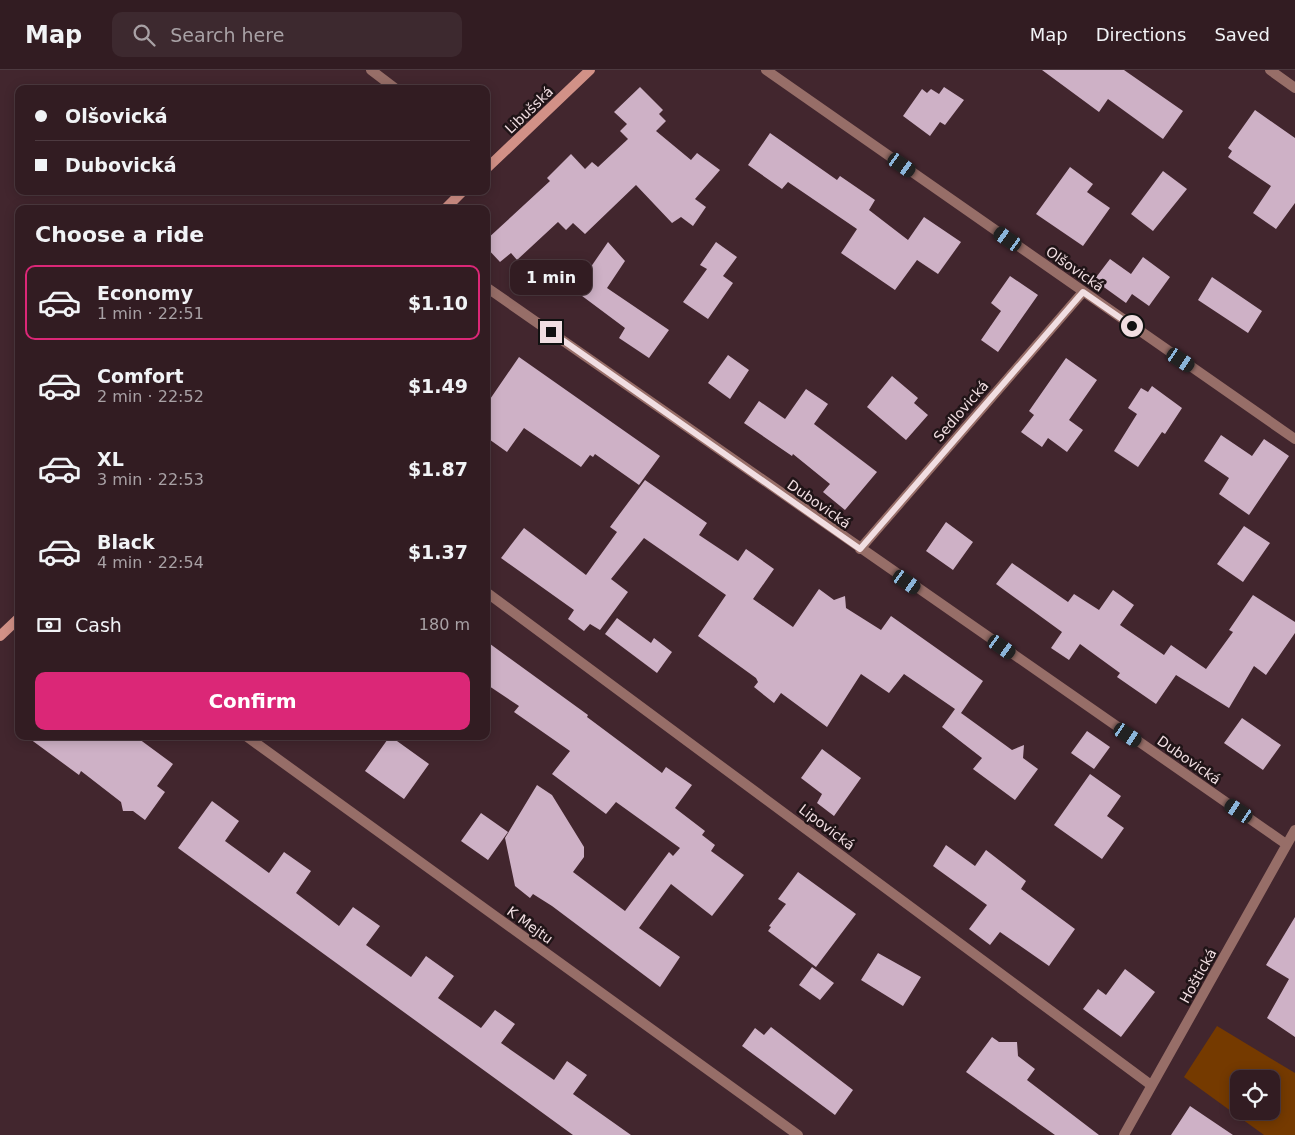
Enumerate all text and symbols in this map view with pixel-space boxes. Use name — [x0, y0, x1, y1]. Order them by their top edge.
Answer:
search box — [112, 12, 462, 57]
text: Map — [25, 21, 82, 49]
icon: search — [130, 21, 158, 49]
text: Search here — [170, 24, 284, 46]
text: Map — [1030, 24, 1068, 45]
text: Directions — [1096, 24, 1186, 45]
text: Saved — [1214, 24, 1270, 45]
street label: Libušská — [502, 83, 556, 137]
text: Olšovická — [65, 105, 168, 127]
car — [885, 150, 918, 180]
text: Dubovická — [65, 154, 177, 176]
text: Choose a ride — [35, 222, 204, 247]
car — [991, 224, 1024, 254]
street label: Olšovická — [1043, 243, 1107, 295]
callout: 1 min — [510, 260, 592, 294]
text: 1 min — [526, 268, 576, 287]
icon: car — [37, 280, 82, 325]
text: Economy — [97, 282, 193, 304]
text: $1.10 — [408, 292, 468, 314]
text: 1 min · 22:51 — [97, 304, 204, 323]
route start — [1121, 315, 1143, 337]
route end — [540, 321, 562, 343]
car — [1164, 345, 1197, 375]
icon: car — [37, 363, 82, 408]
text: Comfort — [97, 365, 184, 387]
text: $1.49 — [408, 375, 468, 397]
street label: Sedlovická — [930, 377, 992, 445]
text: 2 min · 22:52 — [97, 387, 204, 406]
icon: car — [37, 446, 82, 491]
text: XL — [97, 448, 124, 470]
text: $1.87 — [408, 458, 468, 480]
text: 3 min · 22:53 — [97, 470, 204, 489]
street label: Dubovická — [784, 476, 854, 532]
icon: car — [37, 529, 82, 574]
text: Black — [97, 531, 155, 553]
text: $1.37 — [408, 541, 468, 563]
text: 4 min · 22:54 — [97, 553, 204, 572]
car — [890, 567, 923, 597]
icon: cash — [35, 611, 63, 639]
text: Cash — [75, 614, 122, 636]
text: 180 m — [419, 615, 470, 634]
car — [985, 632, 1018, 662]
button: Confirm — [35, 672, 470, 730]
car — [1111, 720, 1144, 750]
street label: Dubovická — [1154, 732, 1224, 788]
car — [1222, 796, 1255, 826]
street label: Lipovická — [796, 801, 858, 853]
street label: K Mejtu — [504, 903, 556, 947]
street label: Hoštická — [1176, 946, 1220, 1006]
map controls — [1230, 1070, 1280, 1120]
button: locate — [1230, 1070, 1280, 1120]

